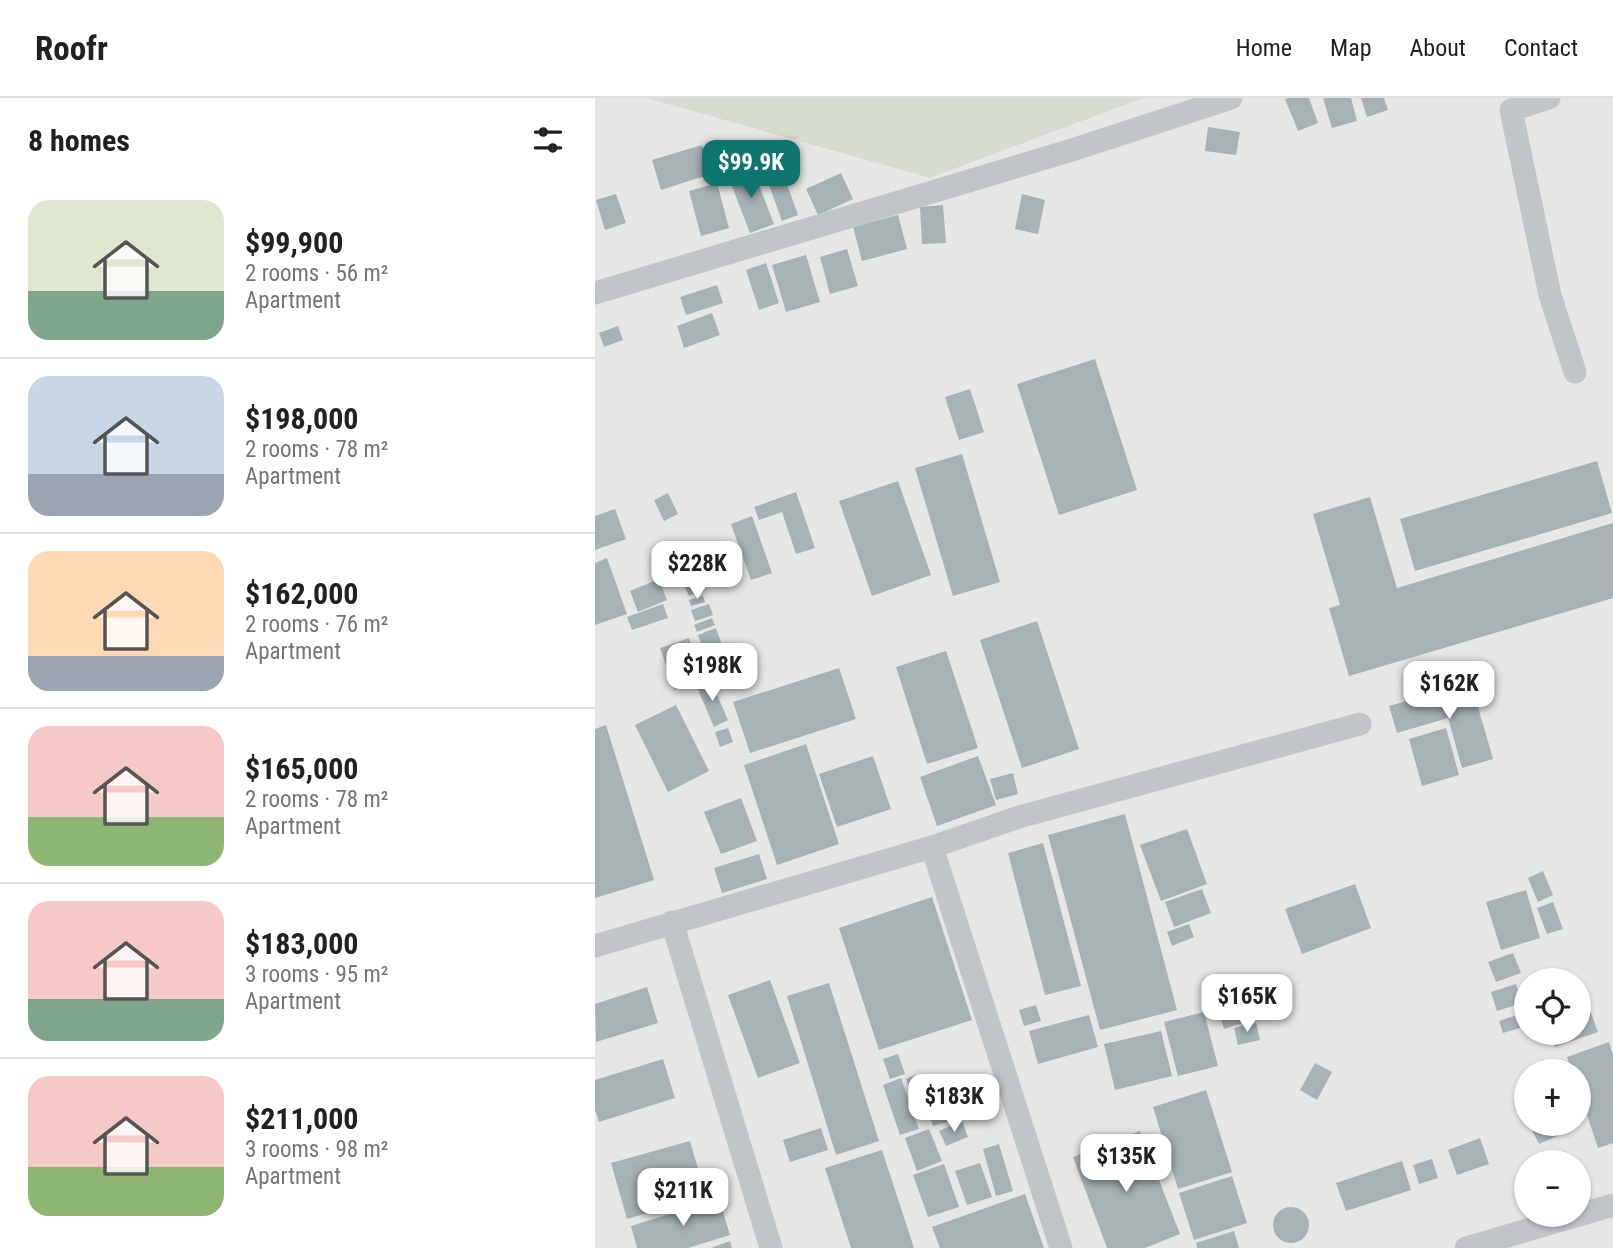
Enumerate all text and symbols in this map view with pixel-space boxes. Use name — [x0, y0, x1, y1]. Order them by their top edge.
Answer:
text: Roofr — [35, 29, 108, 68]
text: Home — [1236, 34, 1292, 62]
text: Map — [1330, 34, 1372, 62]
text: About — [1410, 34, 1466, 62]
text: Contact — [1504, 34, 1578, 62]
icon: filters — [529, 121, 567, 159]
text: 8 homes — [28, 123, 130, 158]
pin: $99.9K — [694, 140, 808, 200]
text: $99.9K — [718, 149, 784, 176]
text: $99,900 — [245, 225, 343, 260]
icon: home — [84, 228, 168, 312]
text: 2 rooms · 56 m² — [245, 260, 388, 287]
text: Apartment — [245, 287, 341, 314]
text: $198,000 — [245, 401, 358, 436]
icon: home — [84, 404, 168, 488]
text: 2 rooms · 78 m² — [245, 436, 388, 463]
text: Apartment — [245, 463, 341, 490]
pin: $228K — [648, 542, 746, 601]
text: $228K — [667, 550, 727, 577]
text: $162,000 — [245, 576, 358, 611]
icon: home — [84, 579, 168, 663]
text: 2 rooms · 76 m² — [245, 611, 388, 638]
text: Apartment — [245, 638, 341, 665]
pin: $198K — [663, 644, 761, 703]
text: $198K — [682, 652, 742, 679]
pin: $162K — [1400, 662, 1498, 721]
text: $162K — [1419, 670, 1479, 697]
text: $165,000 — [245, 751, 358, 786]
icon: home — [84, 754, 168, 838]
text: 2 rooms · 78 m² — [245, 786, 388, 813]
text: Apartment — [245, 813, 341, 840]
text: $183,000 — [245, 926, 358, 961]
icon: home — [84, 929, 168, 1013]
text: 3 rooms · 95 m² — [245, 961, 388, 988]
map controls — [1514, 968, 1591, 1227]
button: locate — [1514, 968, 1591, 1045]
pin: $165K — [1198, 974, 1296, 1034]
text: $165K — [1217, 983, 1277, 1010]
text: Apartment — [245, 988, 341, 1015]
button: + — [1514, 1059, 1591, 1136]
pin: $183K — [905, 1074, 1003, 1134]
text: $183K — [924, 1083, 984, 1110]
text: $211,000 — [245, 1101, 358, 1136]
icon: home — [84, 1104, 168, 1188]
pin: $135K — [1077, 1134, 1175, 1194]
text: 3 rooms · 98 m² — [245, 1136, 388, 1163]
text: $135K — [1096, 1143, 1156, 1170]
button: − — [1514, 1150, 1591, 1227]
text: Apartment — [245, 1163, 341, 1190]
pin: $211K — [634, 1168, 732, 1228]
text: $211K — [653, 1177, 713, 1204]

